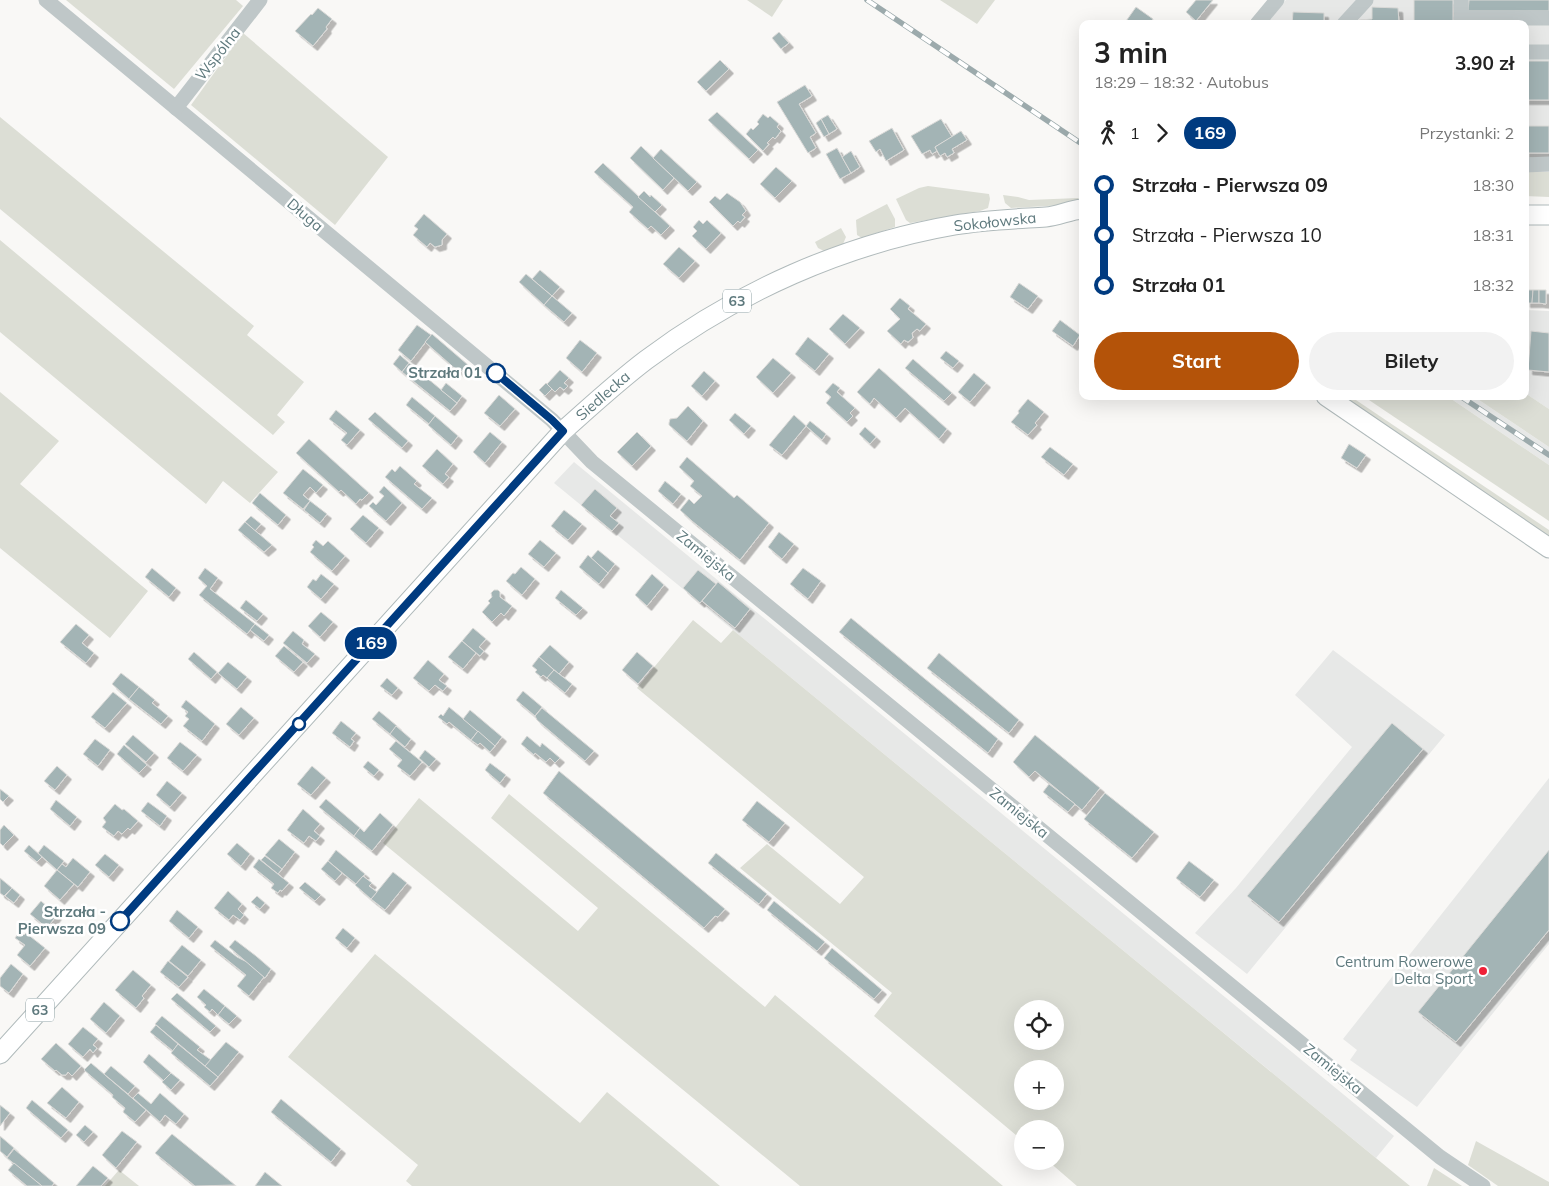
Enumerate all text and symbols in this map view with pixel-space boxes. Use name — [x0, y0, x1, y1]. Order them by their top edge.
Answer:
street label: Wspólna — [191, 23, 244, 84]
text: 3 min — [1094, 35, 1168, 70]
text: 3.90 zł — [1455, 51, 1514, 75]
text: 18:29 – 18:32 · Autobus — [1094, 72, 1269, 92]
icon: walk — [1094, 119, 1122, 147]
icon: forward — [1148, 119, 1176, 147]
text: 169 — [1194, 121, 1226, 144]
text: 1 — [1130, 123, 1140, 143]
text: Przystanki: 2 — [1419, 123, 1514, 143]
text: Strzała - Pierwsza 09 — [1132, 173, 1328, 197]
text: 18:30 — [1472, 175, 1514, 195]
street label: Długa — [283, 194, 327, 235]
street label: Sokołowska — [953, 208, 1037, 235]
text: Strzała - Pierwsza 10 — [1132, 223, 1322, 247]
text: 18:31 — [1472, 225, 1514, 245]
text: Strzała 01 — [1132, 273, 1225, 297]
text: 18:32 — [1472, 275, 1514, 295]
road number: 63 — [723, 290, 751, 312]
button: Start — [1094, 332, 1299, 390]
button: Bilety — [1309, 332, 1514, 390]
place label: Strzała 01 — [408, 363, 482, 382]
marker: Strzała 01 — [486, 363, 506, 383]
street label: Siedlecka — [572, 367, 634, 424]
street label: Zamiejska — [673, 526, 740, 585]
line badge: 169 — [342, 627, 400, 659]
text: 169 — [355, 631, 387, 654]
unlabelled marker — [292, 717, 306, 731]
street label: Zamiejska — [986, 783, 1053, 842]
place label: Strzała - Pierwsza 09 — [18, 902, 106, 938]
marker: Strzała - Pierwsza 09 — [110, 911, 130, 931]
place label: Centrum Rowerowe Delta Sport — [1335, 952, 1473, 988]
marker: Centrum Rowerowe Delta Sport — [1477, 965, 1489, 977]
road number: 63 — [26, 998, 54, 1022]
map controls — [1014, 1000, 1064, 1170]
button: locate — [1014, 1000, 1064, 1050]
street label: Zamiejska — [1300, 1039, 1367, 1098]
button: + — [1014, 1060, 1064, 1110]
button: − — [1014, 1120, 1064, 1170]

